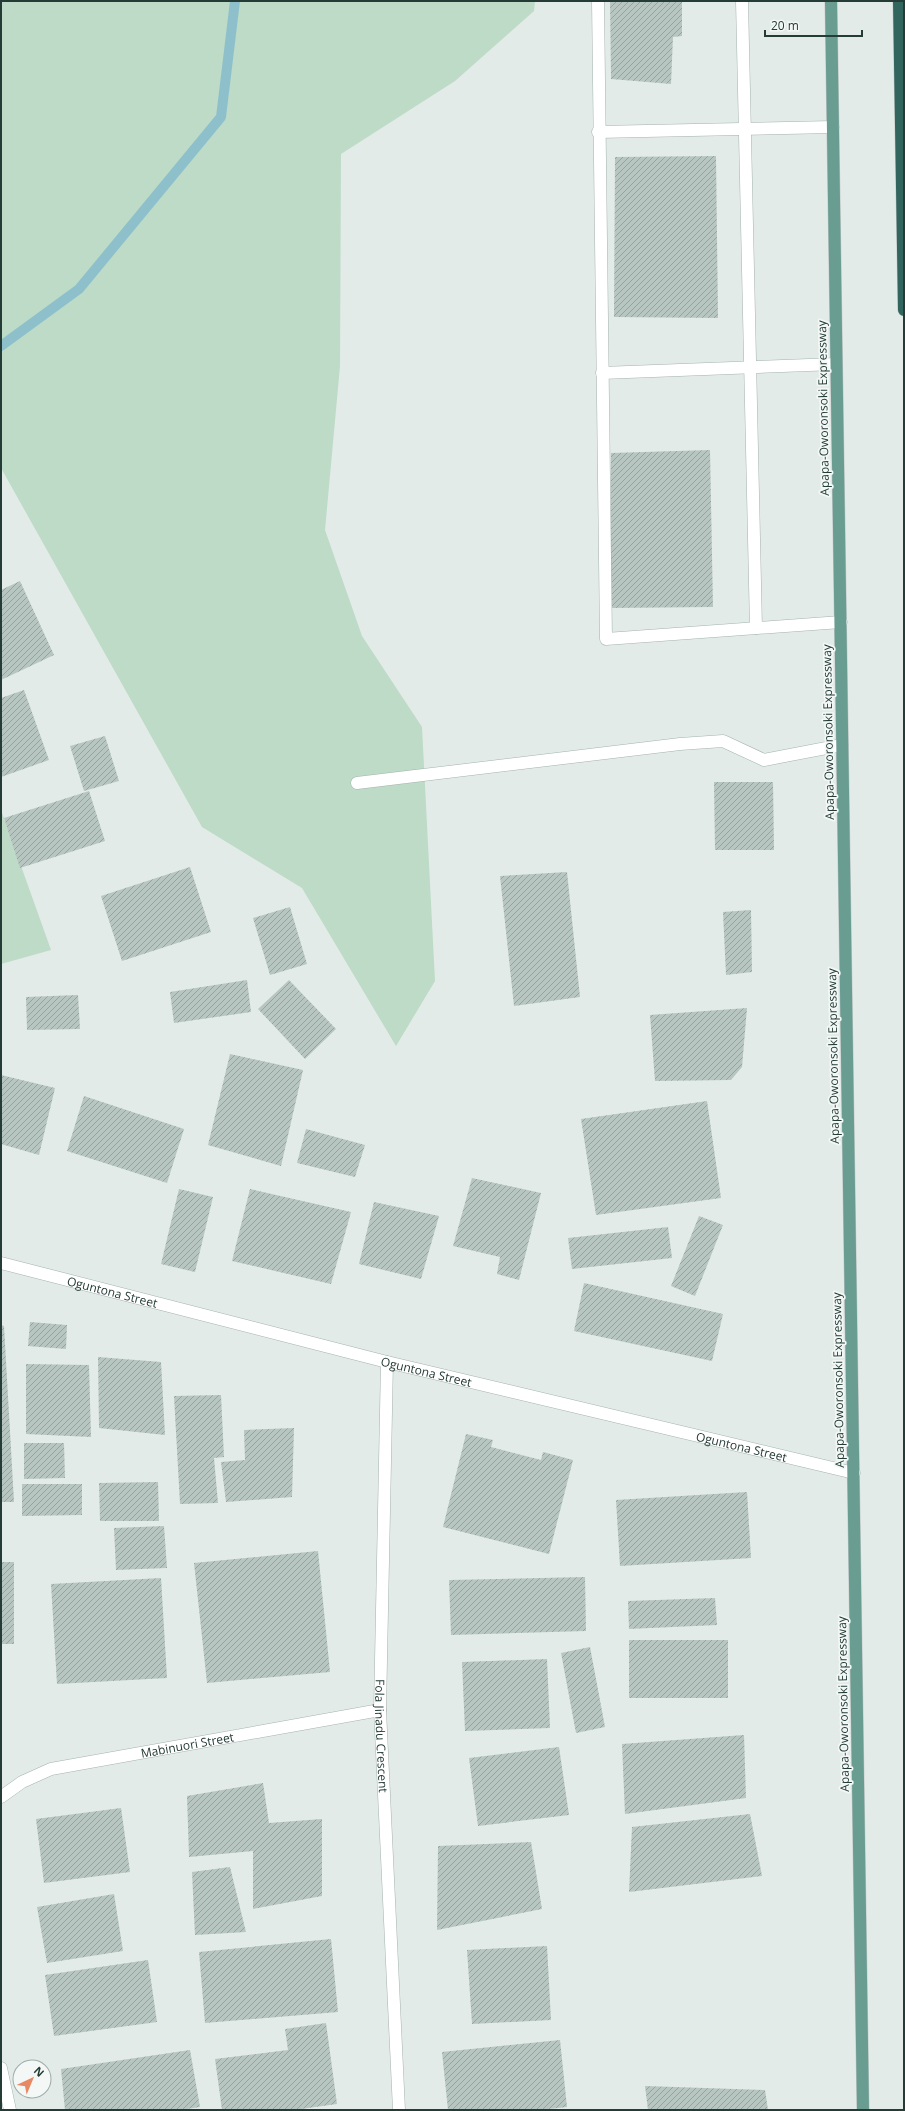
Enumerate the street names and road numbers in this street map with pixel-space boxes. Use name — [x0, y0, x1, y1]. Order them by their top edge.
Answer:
street label: Apapa-Oworonsoki Expressway — [813, 319, 833, 496]
street label: Apapa-Oworonsoki Expressway — [818, 643, 838, 820]
street label: Apapa-Oworonsoki Expressway — [823, 967, 843, 1144]
street label: Oguntona Street — [65, 1272, 159, 1311]
street label: Apapa-Oworonsoki Expressway — [828, 1291, 848, 1468]
street label: Oguntona Street — [379, 1352, 474, 1390]
street label: Oguntona Street — [695, 1427, 789, 1465]
street label: Apapa-Oworonsoki Expressway — [833, 1615, 853, 1792]
street label: Fola Jinadu Crescent — [371, 1679, 392, 1793]
street label: Mabinuori Street — [139, 1728, 235, 1761]

